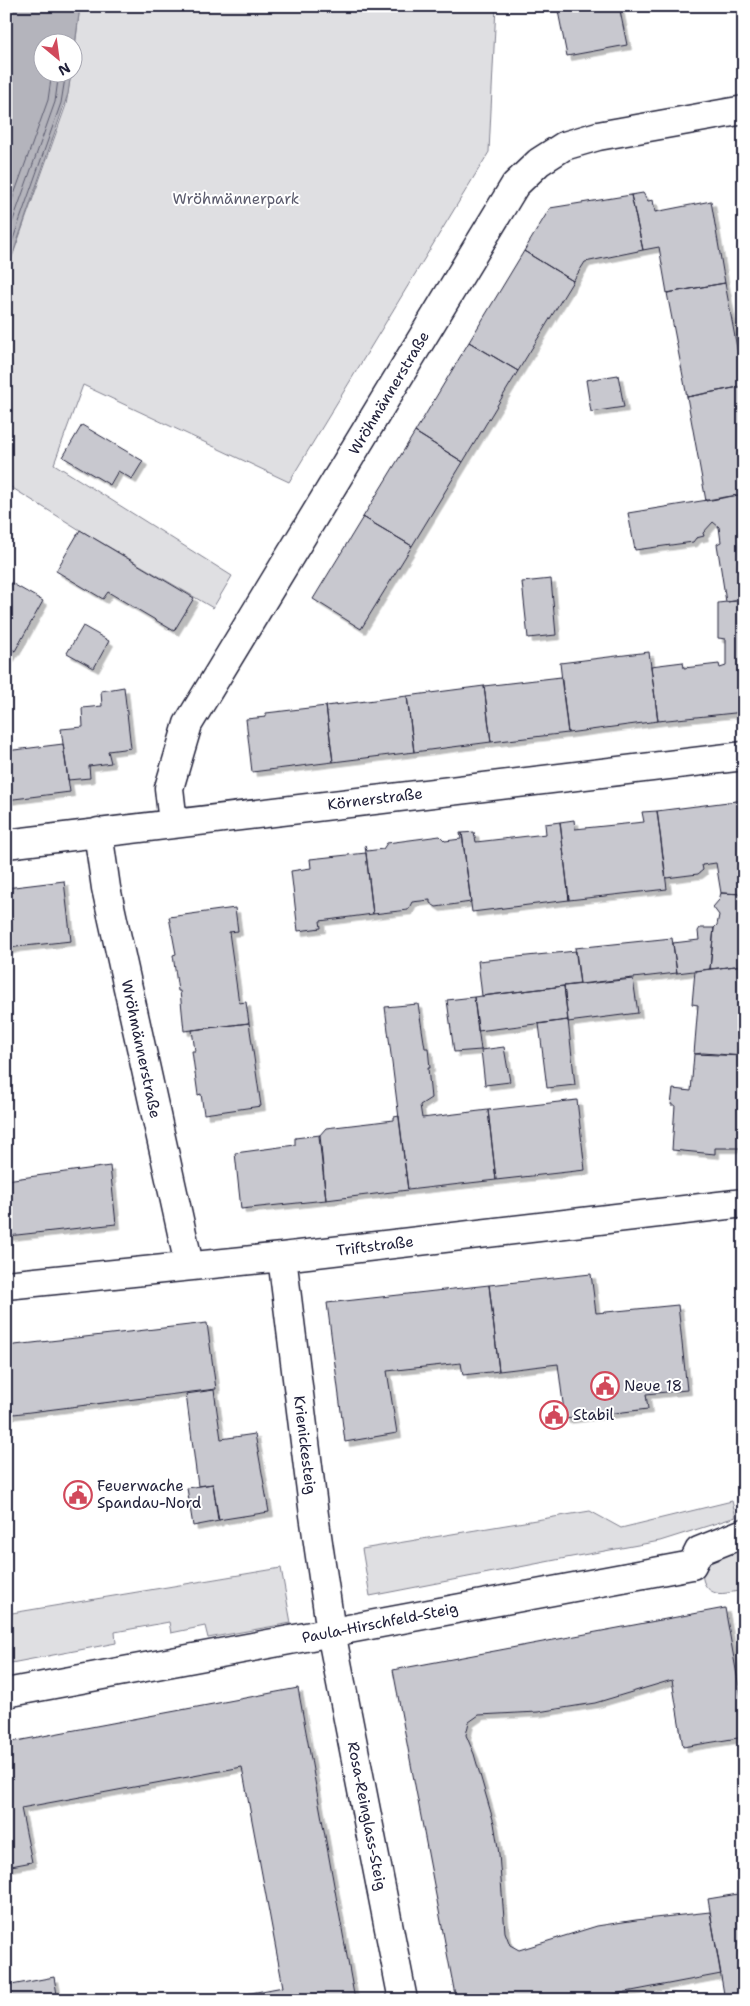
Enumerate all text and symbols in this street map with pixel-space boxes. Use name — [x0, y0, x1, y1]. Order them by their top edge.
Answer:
north arrow — [32, 32, 82, 82]
text: N — [55, 59, 74, 80]
park label: Wröhmännerpark — [173, 189, 299, 209]
street label: Wröhmännerstraße — [344, 327, 434, 459]
street label: Körnerstraße — [326, 783, 424, 815]
street label: Wröhmännerstraße — [117, 978, 165, 1120]
street label: Triftstraße — [335, 1231, 415, 1261]
public building icon: Neue 18 — [590, 1371, 620, 1401]
place label: Neue 18 — [624, 1376, 682, 1396]
street label: Krienickesteig — [289, 1394, 321, 1496]
public building icon: Stabil — [539, 1400, 569, 1430]
place label: Stabil — [573, 1405, 615, 1425]
place label: Feuerwache Spandau-Nord — [97, 1476, 202, 1513]
public building icon: Feuerwache Spandau-Nord — [63, 1480, 93, 1510]
street label: Paula-Hirschfeld-Steig — [300, 1598, 460, 1648]
street label: Rosa-Reinglass-Steig — [343, 1740, 391, 1892]

